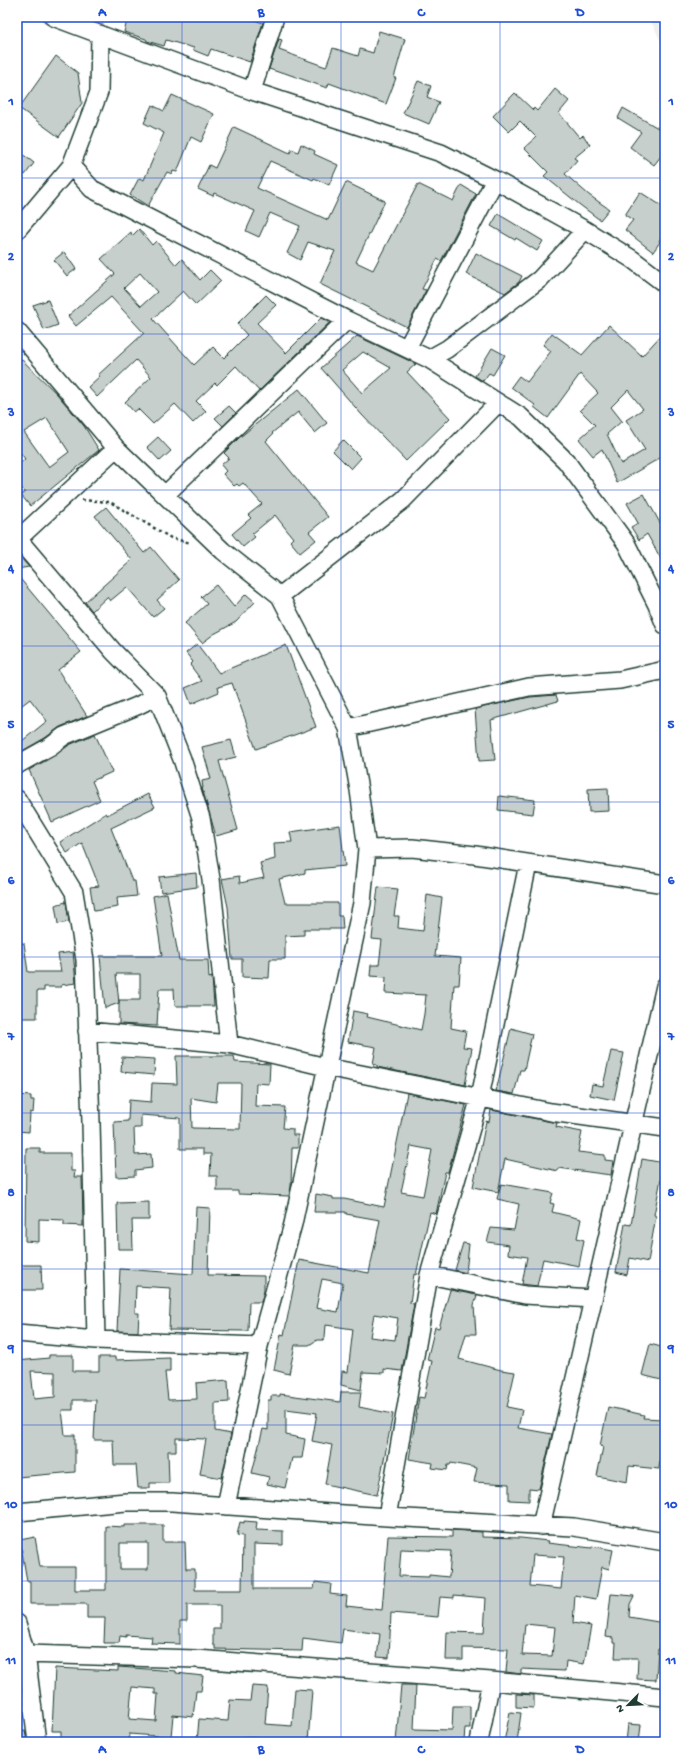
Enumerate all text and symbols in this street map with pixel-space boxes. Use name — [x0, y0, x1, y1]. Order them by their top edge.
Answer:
text: A — [97, 6, 107, 21]
text: B — [257, 6, 266, 21]
text: C — [416, 6, 426, 21]
text: D — [575, 6, 585, 21]
text: 1 — [7, 95, 14, 110]
text: 1 — [667, 95, 674, 110]
text: 2 — [8, 250, 15, 265]
text: 2 — [668, 250, 675, 265]
text: 3 — [7, 406, 15, 421]
text: 3 — [667, 406, 675, 421]
text: 4 — [7, 562, 15, 577]
text: 4 — [667, 562, 675, 577]
text: 5 — [8, 718, 15, 733]
text: 5 — [668, 718, 675, 733]
text: 6 — [8, 874, 15, 889]
text: 6 — [668, 874, 675, 889]
text: 7 — [7, 1030, 16, 1045]
text: 7 — [667, 1030, 676, 1045]
text: 8 — [7, 1186, 15, 1201]
text: 8 — [667, 1186, 675, 1201]
text: 9 — [7, 1342, 15, 1357]
text: 9 — [667, 1342, 675, 1357]
text: 10 — [4, 1498, 18, 1513]
text: 10 — [664, 1498, 678, 1513]
text: 11 — [5, 1654, 16, 1669]
text: 11 — [665, 1654, 676, 1669]
north arrow — [608, 1685, 648, 1725]
text: N — [614, 1703, 628, 1714]
text: A — [97, 1743, 107, 1758]
text: B — [257, 1743, 266, 1758]
text: C — [416, 1743, 426, 1758]
text: D — [575, 1743, 585, 1758]

